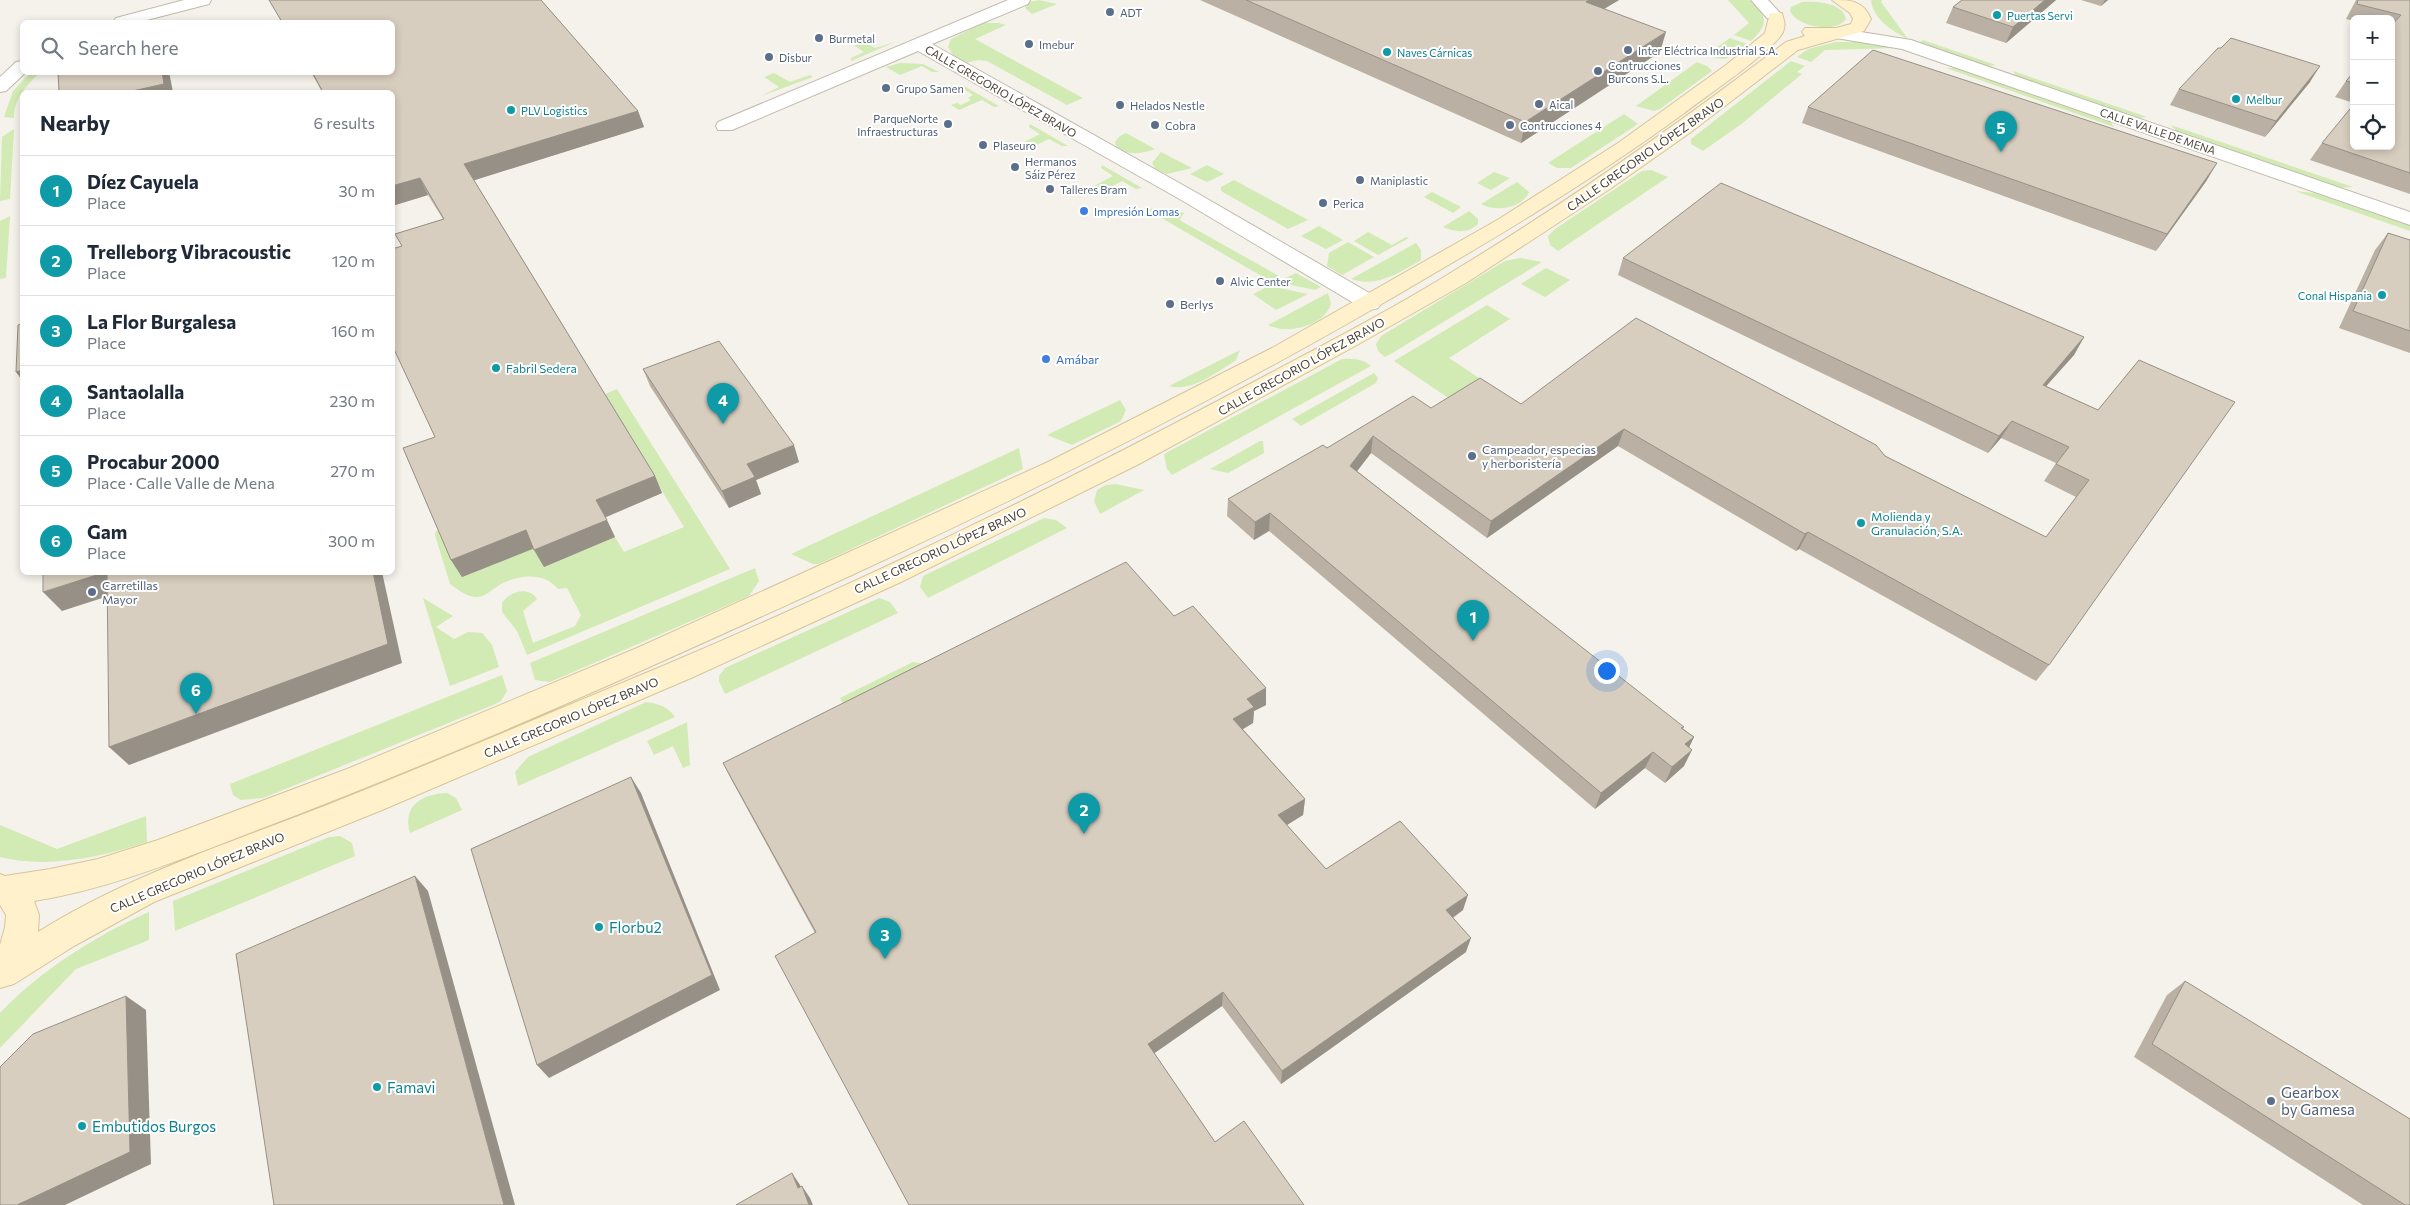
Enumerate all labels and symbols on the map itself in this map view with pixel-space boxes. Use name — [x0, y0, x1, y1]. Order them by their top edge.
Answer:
marker: ADT — [1104, 6, 1116, 18]
place label: ADT — [1120, 6, 1142, 19]
marker: Puertas Servi — [1991, 9, 2003, 21]
place label: Puertas Servi — [2007, 9, 2073, 22]
marker: Burmetal — [813, 32, 825, 44]
place label: Burmetal — [829, 32, 875, 45]
marker: Imebur — [1023, 38, 1035, 50]
place label: Imebur — [1039, 38, 1075, 51]
street label: CALLE GREGORIO LÓPEZ BRAVO — [923, 41, 1079, 140]
marker: Inter Eléctrica Industrial S.A. — [1622, 44, 1634, 56]
place label: Inter Eléctrica Industrial S.A. — [1638, 44, 1779, 57]
marker: Naves Cárnicas — [1381, 46, 1393, 58]
place label: Naves Cárnicas — [1397, 46, 1472, 59]
marker: Disbur — [763, 51, 775, 63]
place label: Disbur — [779, 51, 813, 64]
place label: Contrucciones Burcons S.L. — [1608, 59, 1681, 85]
marker: Contrucciones Burcons S.L. — [1592, 65, 1604, 77]
marker: Grupo Samen — [880, 82, 892, 94]
place label: Grupo Samen — [896, 82, 964, 95]
marker: Melbur — [2230, 93, 2242, 105]
place label: Melbur — [2246, 93, 2283, 106]
street label: CALLE GREGORIO LÓPEZ BRAVO — [1564, 94, 1726, 214]
marker: Aical — [1533, 98, 1545, 110]
place label: Aical — [1549, 98, 1573, 111]
marker: Helados Nestle — [1114, 99, 1126, 111]
place label: Helados Nestle — [1130, 99, 1205, 112]
marker: PLV Logistics — [505, 104, 517, 116]
place label: PLV Logistics — [521, 104, 587, 117]
street label: CALLE VALLE DE MENA — [2098, 105, 2218, 157]
pin: 5 — [1985, 111, 2017, 152]
place label: ParqueNorte Infraestructuras — [857, 112, 938, 138]
marker: ParqueNorte Infraestructuras — [942, 118, 954, 130]
marker: Cobra — [1149, 119, 1161, 131]
place label: Cobra — [1165, 119, 1196, 132]
marker: Contrucciones 4 — [1504, 119, 1516, 131]
place label: Contrucciones 4 — [1520, 119, 1602, 132]
marker: Plaseuro — [977, 139, 989, 151]
place label: Plaseuro — [993, 139, 1037, 152]
place label: Hermanos Sáiz Pérez — [1025, 155, 1077, 181]
marker: Hermanos Sáiz Pérez — [1009, 161, 1021, 173]
marker: Maniplastic — [1354, 174, 1366, 186]
place label: Maniplastic — [1370, 174, 1428, 187]
marker: Talleres Bram — [1044, 183, 1056, 195]
place label: Talleres Bram — [1060, 183, 1127, 196]
marker: Perica — [1317, 197, 1329, 209]
place label: Perica — [1333, 197, 1364, 210]
marker: Impresión Lomas — [1078, 205, 1090, 217]
place label: Impresión Lomas — [1094, 205, 1179, 218]
marker: Alvic Center — [1214, 275, 1226, 287]
place label: Alvic Center — [1230, 275, 1291, 288]
place label: Conal Hispania — [2298, 289, 2372, 302]
marker: Conal Hispania — [2376, 289, 2388, 301]
place label: Berlys — [1180, 297, 1214, 311]
marker: Berlys — [1164, 298, 1176, 310]
street label: CALLE GREGORIO LÓPEZ BRAVO — [1215, 314, 1387, 418]
place label: Amábar — [1056, 352, 1099, 366]
marker: Amábar — [1040, 353, 1052, 365]
place label: Fabril Sedera — [506, 361, 577, 375]
marker: Fabril Sedera — [490, 362, 502, 374]
pin: 4 — [707, 383, 739, 424]
place label: Campeador, especias y herboristería — [1482, 442, 1596, 470]
marker: Campeador, especias y herboristería — [1466, 450, 1478, 462]
street label: CALLE GREGORIO LÓPEZ BRAVO — [852, 504, 1028, 596]
place label: Molienda y Granulación, S.A. — [1871, 509, 1963, 537]
marker: Molienda y Granulación, S.A. — [1855, 517, 1867, 529]
place label: Carretillas Mayor — [102, 578, 158, 606]
marker: Carretillas Mayor — [86, 586, 98, 598]
pin: 1 — [1457, 600, 1489, 641]
your location — [1594, 658, 1620, 684]
pin: 6 — [180, 673, 212, 714]
street label: CALLE GREGORIO LÓPEZ BRAVO — [482, 674, 661, 760]
pin: 2 — [1068, 793, 1100, 834]
street label: CALLE GREGORIO LÓPEZ BRAVO — [108, 829, 287, 915]
place label: Florbu2 — [609, 918, 662, 936]
pin: 3 — [869, 918, 901, 959]
marker: Florbu2 — [593, 921, 605, 933]
place label: Famavi — [387, 1078, 435, 1096]
marker: Famavi — [371, 1081, 383, 1093]
place label: Gearbox by Gamesa — [2281, 1083, 2355, 1118]
marker: Gearbox by Gamesa — [2265, 1095, 2277, 1107]
place label: Embutidos Burgos — [92, 1117, 216, 1135]
marker: Embutidos Burgos — [76, 1120, 88, 1132]

